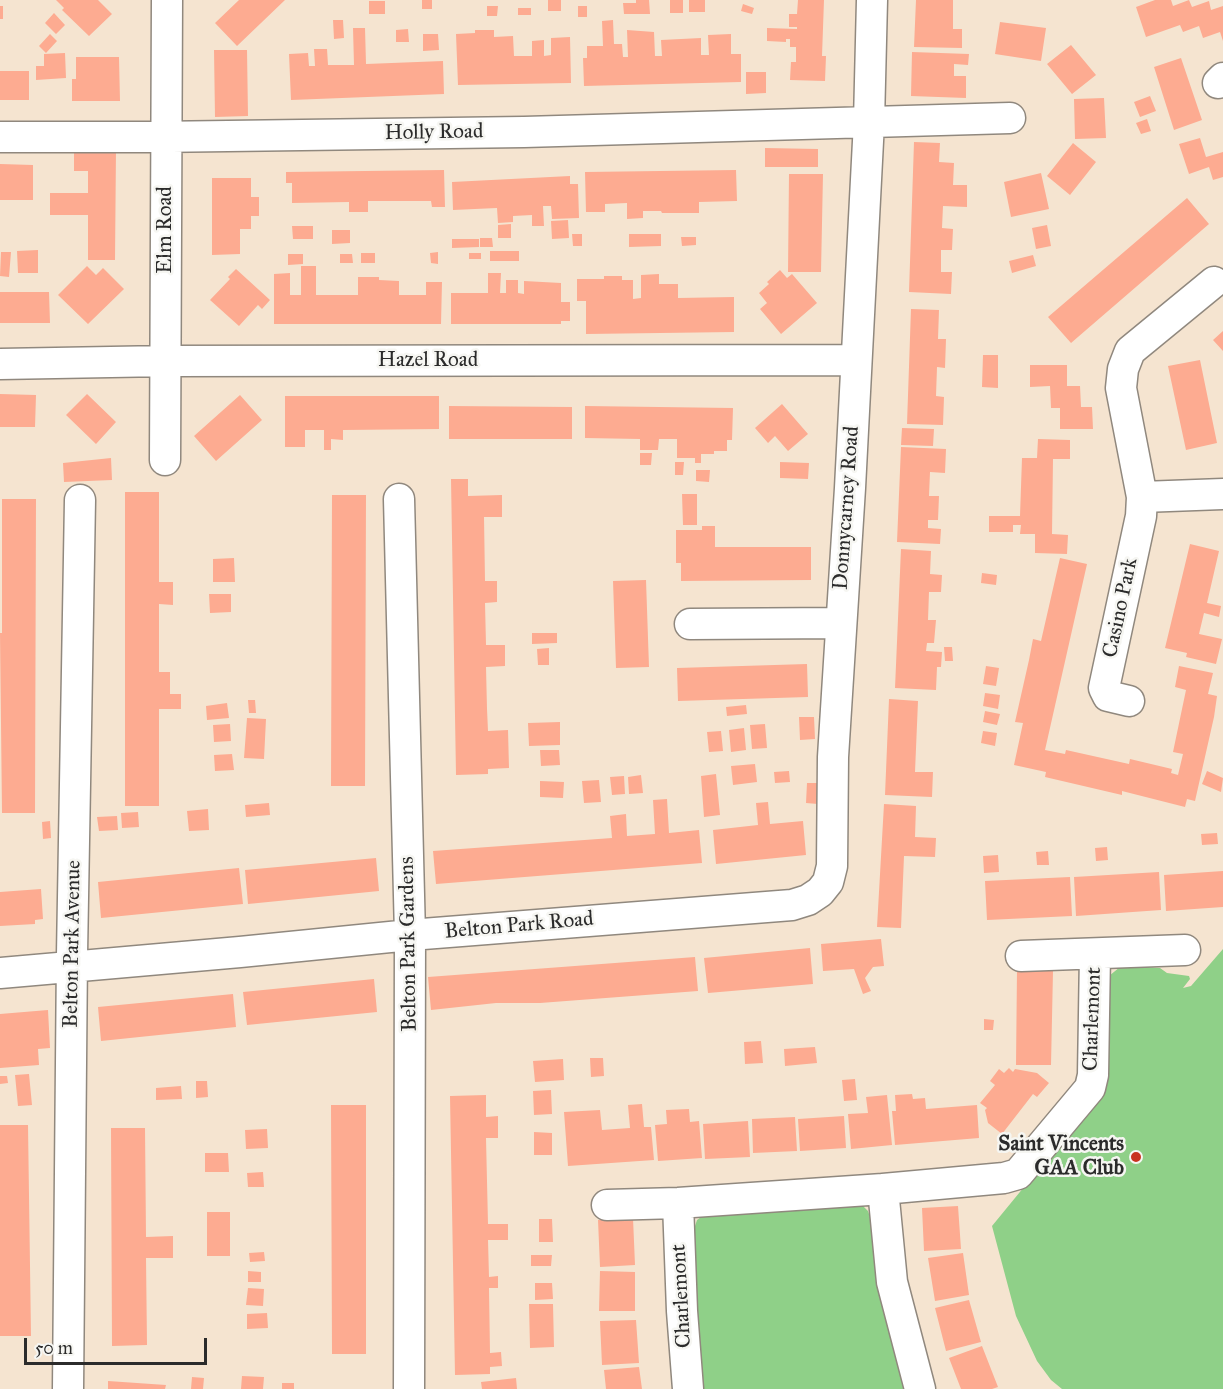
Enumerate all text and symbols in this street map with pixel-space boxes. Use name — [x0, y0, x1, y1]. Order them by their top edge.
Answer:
street label: Holly Road — [384, 120, 484, 146]
street label: Elm Road — [153, 186, 179, 274]
street label: Hazel Road — [378, 348, 478, 374]
street label: Donnycarney Road — [829, 425, 865, 591]
street label: Casino Park — [1098, 556, 1144, 660]
street label: Belton Park Gardens — [395, 856, 423, 1032]
street label: Belton Park Avenue — [59, 860, 87, 1028]
street label: Belton Park Road — [443, 907, 595, 945]
street label: Charlemont — [1079, 967, 1107, 1071]
place label: Saint Vincents GAA Club — [998, 1132, 1124, 1182]
marker: Saint Vincents GAA Club — [1129, 1150, 1143, 1164]
street label: Charlemont — [667, 1243, 697, 1349]
scale bar — [27, 1326, 210, 1364]
text: 50 m — [35, 1337, 73, 1359]

